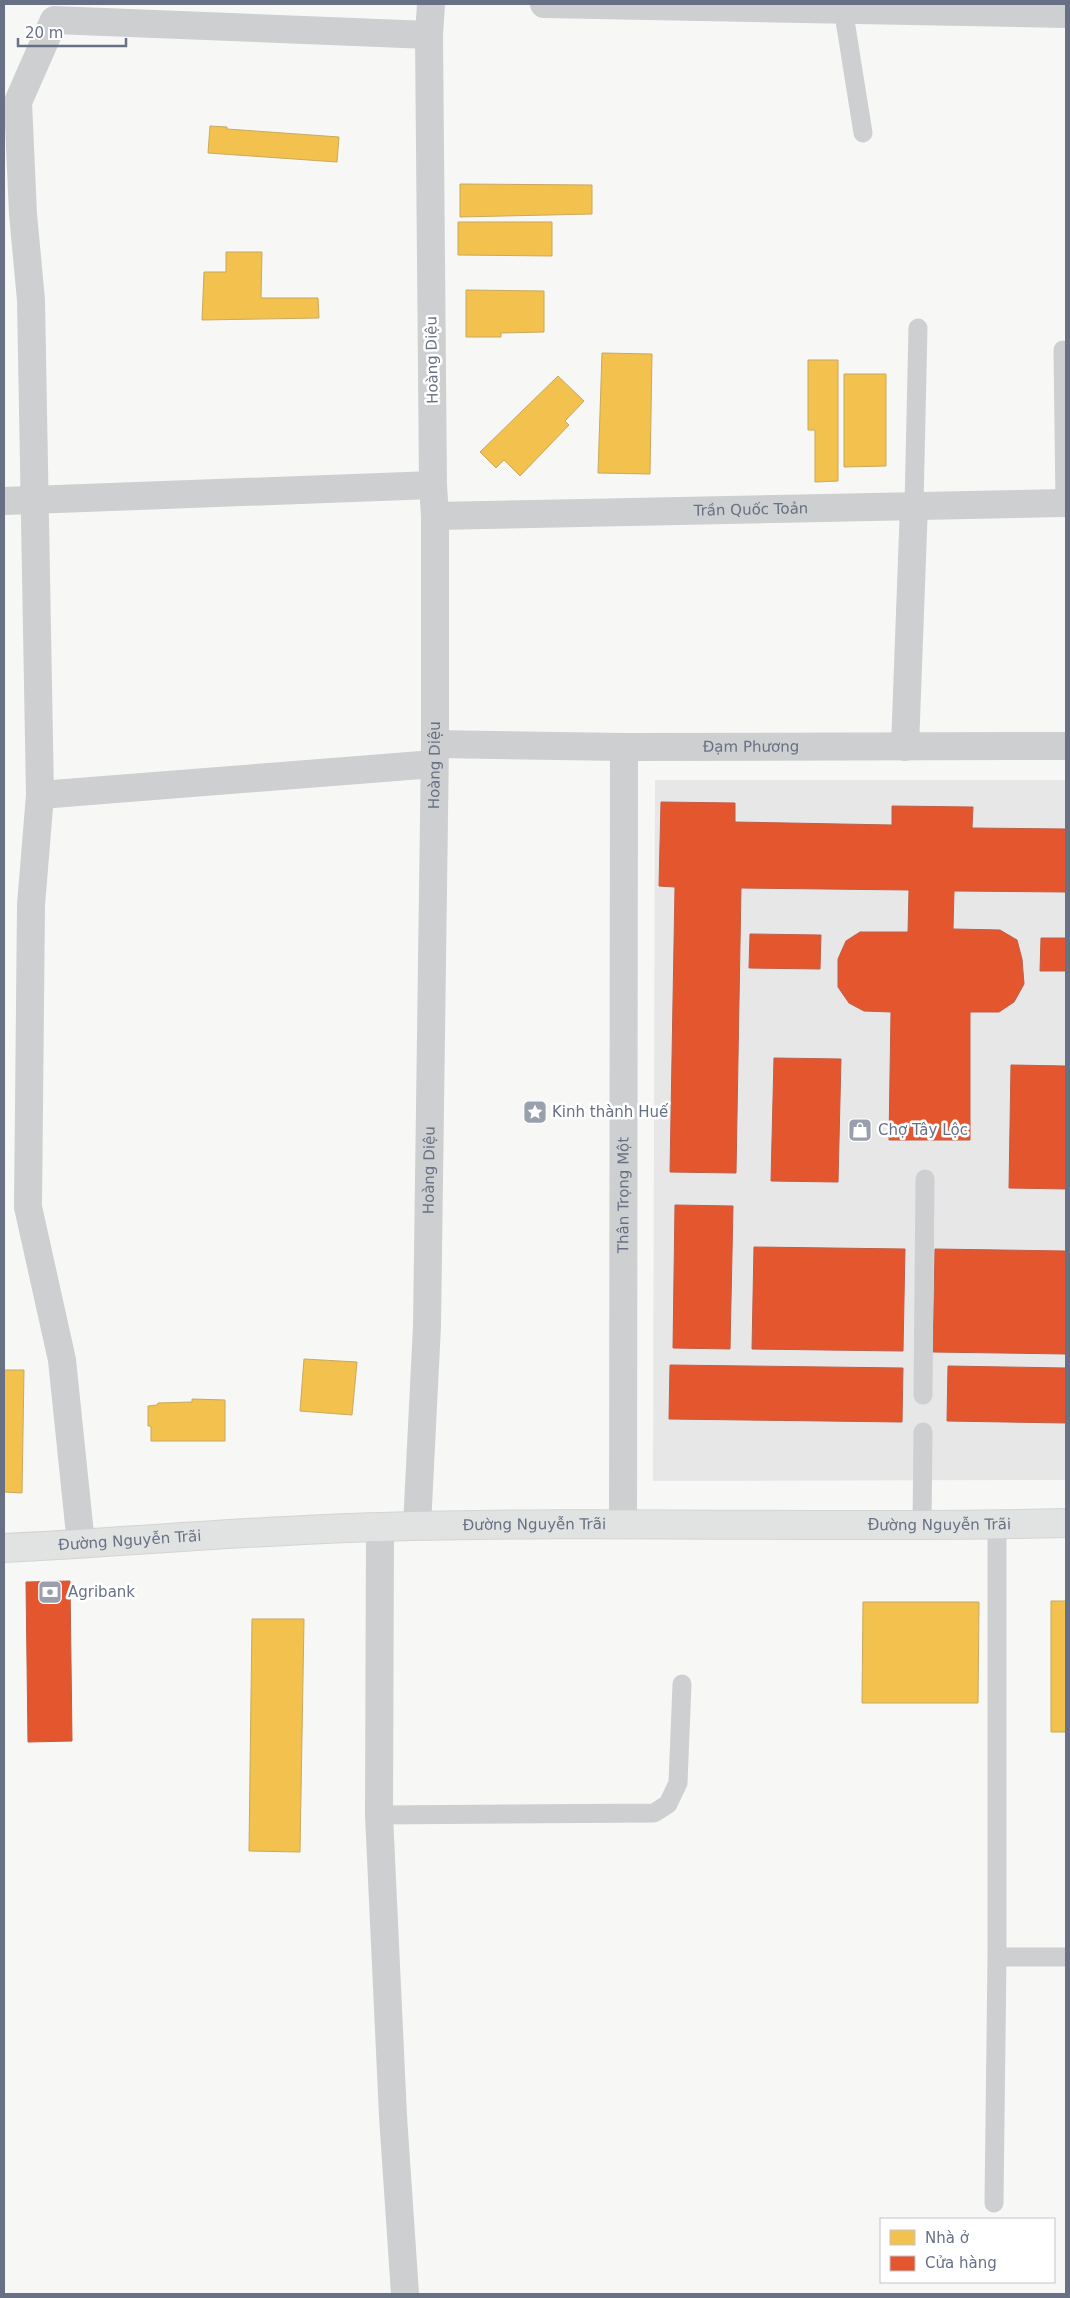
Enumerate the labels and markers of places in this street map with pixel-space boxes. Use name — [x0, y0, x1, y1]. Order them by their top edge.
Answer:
place icon: Kinh thành Huế — [522, 1099, 548, 1125]
place label: Kinh thành Huế — [552, 1103, 669, 1121]
shop icon: Chợ Tây Lộc — [847, 1117, 873, 1143]
place label: Chợ Tây Lộc — [878, 1121, 968, 1139]
bank icon: Agribank — [37, 1579, 63, 1605]
place label: Agribank — [68, 1583, 135, 1601]

